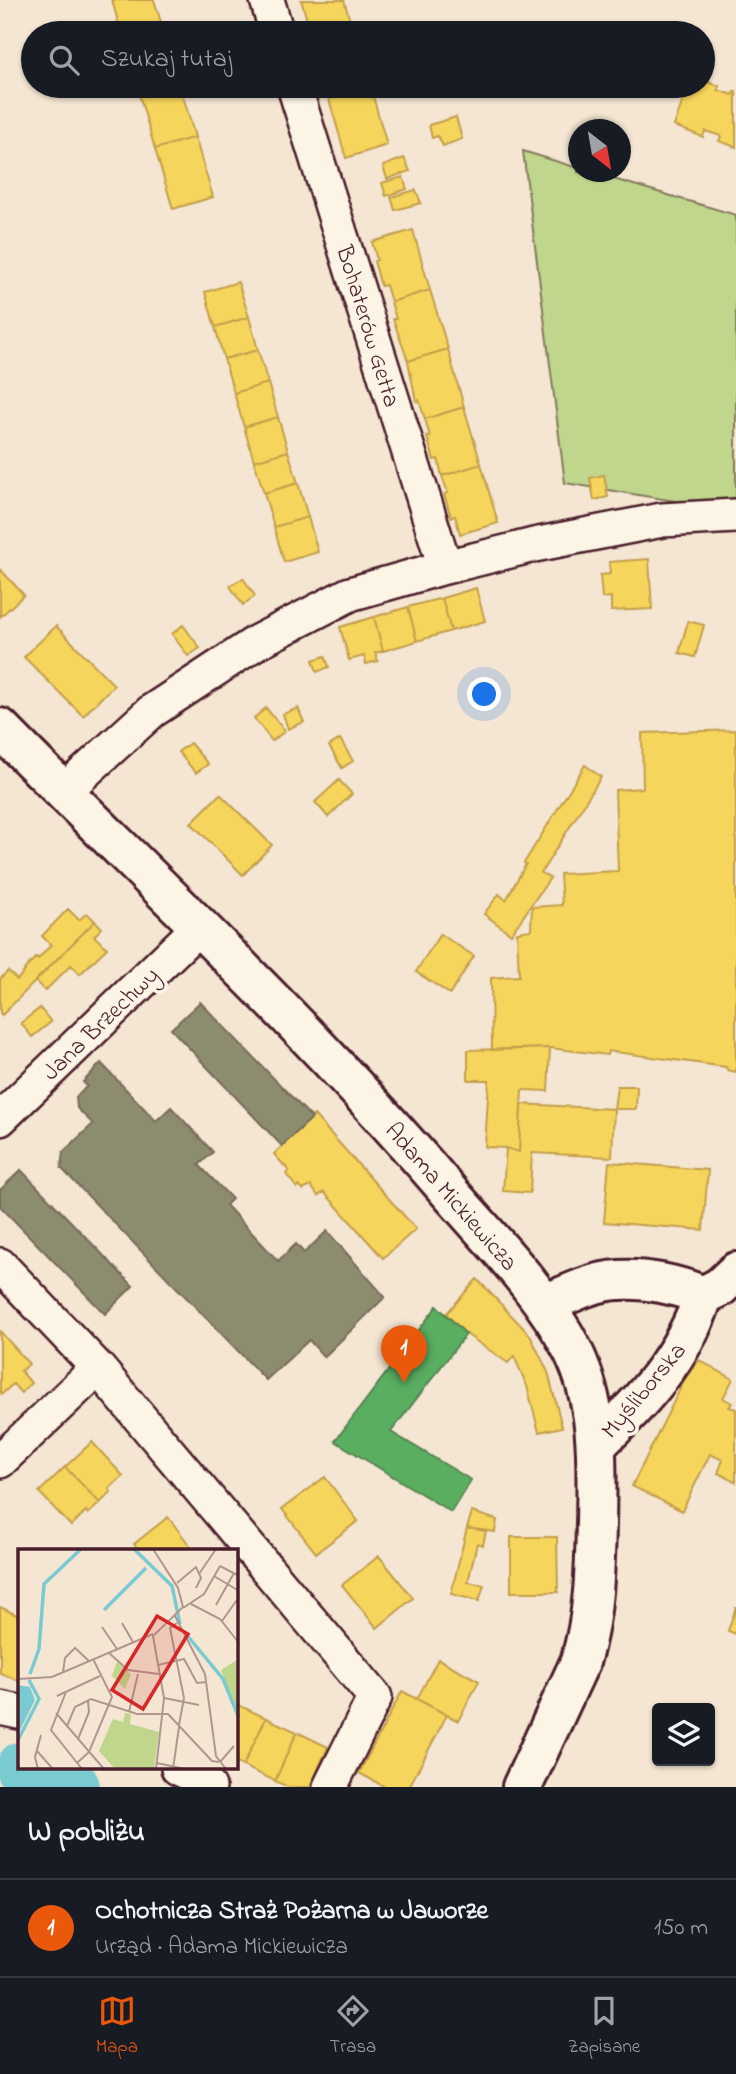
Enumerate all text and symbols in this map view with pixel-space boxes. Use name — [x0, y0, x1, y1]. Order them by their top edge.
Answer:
search box — [21, 21, 715, 98]
icon: search — [45, 41, 83, 79]
text: Szukaj tutaj — [101, 41, 232, 79]
north arrow — [568, 119, 631, 182]
street label: Bohaterów Getta — [325, 241, 408, 412]
your location — [467, 677, 501, 711]
street label: Jana Brzechwy — [35, 960, 169, 1091]
street label: Adama Mickiewicza — [375, 1115, 525, 1280]
pin: 1 — [381, 1325, 427, 1383]
street label: Myśliborska — [594, 1336, 697, 1448]
inset map — [18, 1549, 238, 1770]
map controls — [652, 1703, 715, 1766]
button: layers — [652, 1703, 715, 1766]
text: W pobliżu — [28, 1811, 145, 1855]
text: Ochotnicza Straż Pożarna w Jaworze — [95, 1893, 488, 1931]
text: 1 — [47, 1912, 55, 1945]
text: 150 m — [654, 1912, 708, 1945]
text: Urząd · Adama Mickiewicza — [95, 1931, 348, 1964]
tab: Mapa — [96, 1992, 138, 2061]
tab: Trasa — [329, 1992, 376, 2061]
tab: Zapisane — [568, 1992, 640, 2061]

